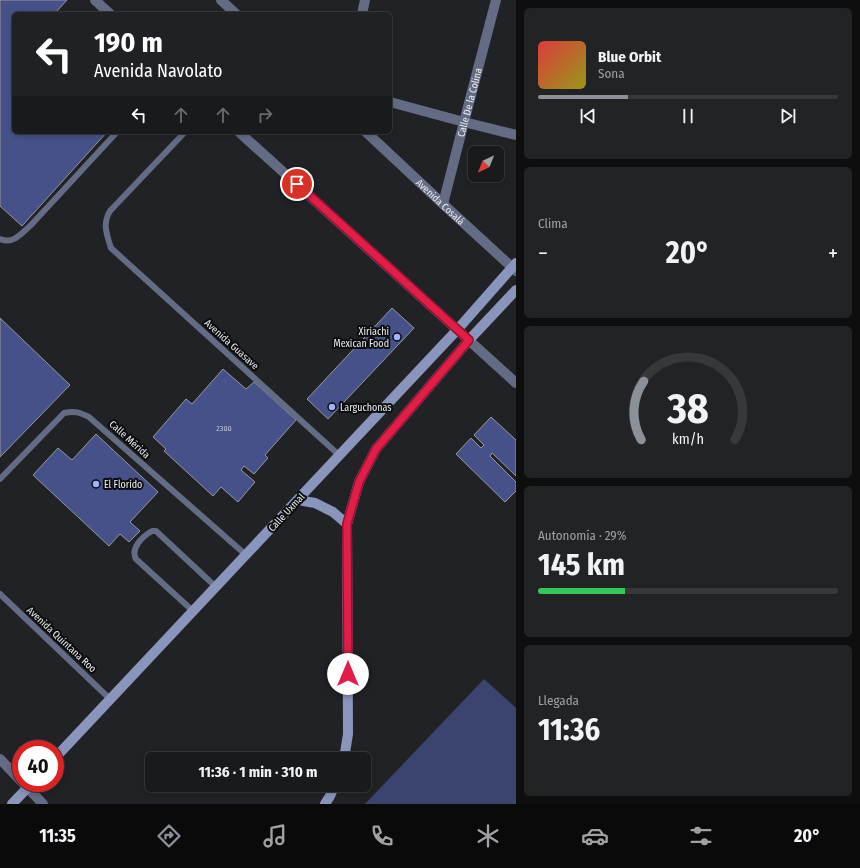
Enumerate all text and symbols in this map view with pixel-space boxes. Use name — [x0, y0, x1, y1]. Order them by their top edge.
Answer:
text: 190 m — [94, 26, 163, 59]
icon: left — [28, 28, 80, 80]
text: Blue Orbit — [598, 48, 661, 66]
text: Avenida Navolato — [94, 60, 222, 82]
text: Sona — [598, 66, 625, 81]
street label: Calle De la Colina — [455, 67, 485, 138]
icon: left — [128, 104, 150, 126]
icon: ahead — [170, 104, 192, 126]
icon: ahead — [212, 104, 234, 126]
icon: right — [254, 104, 276, 126]
icon: previous — [577, 105, 599, 127]
icon: pause — [677, 105, 699, 127]
icon: next — [777, 105, 799, 127]
north arrow — [468, 146, 504, 182]
map controls — [468, 146, 504, 182]
pin — [280, 167, 314, 201]
icon: arrive — [286, 173, 308, 195]
street label: Avenida Cosalá — [413, 177, 467, 228]
text: Clima — [538, 216, 568, 231]
text: 20° — [666, 235, 710, 271]
text: − — [538, 240, 548, 267]
text: + — [828, 240, 838, 267]
street label: Avenida Guasave — [202, 317, 261, 372]
place label: Xiriachi Mexican Food — [334, 326, 389, 350]
marker: Xiriachi Mexican Food — [392, 332, 402, 342]
text: 38 — [666, 384, 709, 434]
marker: Larguchonas — [327, 402, 337, 412]
place label: Larguchonas — [340, 402, 392, 414]
street label: Calle Mérida — [107, 418, 152, 461]
house number: 2300 — [216, 424, 232, 433]
text: km/h — [672, 431, 704, 448]
marker: El Florido — [91, 479, 101, 489]
place label: El Florido — [104, 479, 142, 491]
street label: Calle Uxmal — [266, 491, 308, 534]
text: Autonomía · 29% — [538, 528, 626, 543]
text: 145 km — [538, 547, 625, 583]
street label: Avenida Quintana Roo — [24, 604, 99, 675]
position arrow — [327, 653, 369, 695]
text: Llegada — [538, 693, 579, 708]
text: 11:36 — [538, 712, 600, 748]
speed limit sign: 40 — [12, 740, 64, 792]
text: 11:36 · 1 min · 310 m — [199, 763, 317, 781]
icon: directions — [155, 822, 183, 850]
icon: music — [261, 822, 289, 850]
icon: phone — [368, 822, 396, 850]
icon: climate — [474, 822, 502, 850]
icon: car — [581, 822, 609, 850]
icon: filters — [687, 822, 715, 850]
text: 11:35 — [39, 825, 76, 847]
text: 20° — [794, 825, 821, 847]

